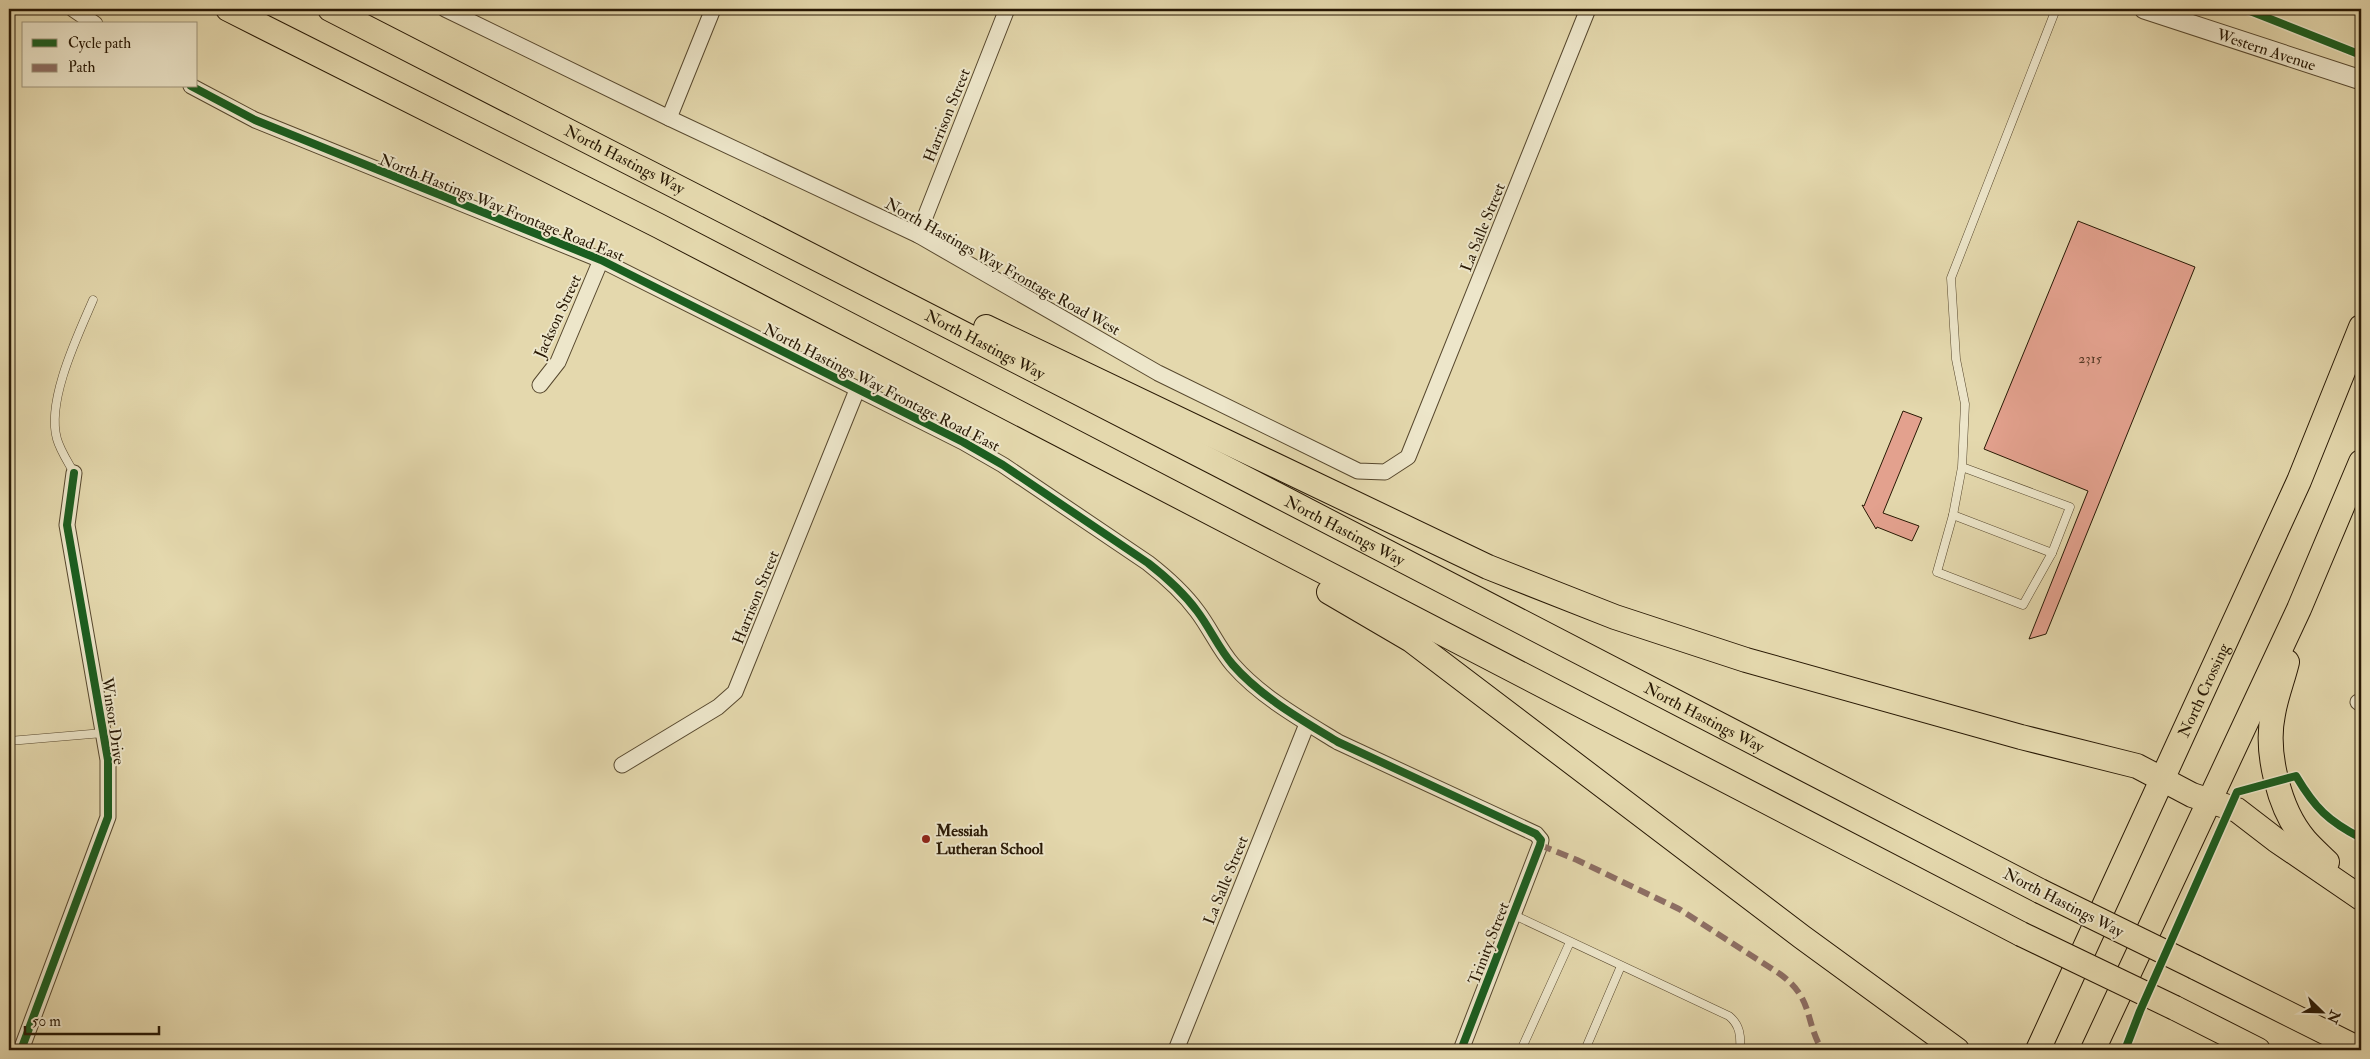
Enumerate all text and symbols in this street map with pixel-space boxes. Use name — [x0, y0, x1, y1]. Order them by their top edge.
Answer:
legend — [22, 22, 198, 88]
street label: Western Avenue — [2213, 24, 2319, 76]
text: Cycle path — [68, 34, 131, 54]
text: Path — [68, 58, 95, 77]
street label: Harrison Street — [919, 66, 975, 165]
street label: North Hastings Way — [561, 121, 689, 199]
street label: North Hastings Way Frontage Road East — [376, 149, 627, 266]
street label: La Salle Street — [1456, 180, 1510, 275]
street label: North Hastings Way Frontage Road West — [881, 194, 1124, 340]
street label: Jackson Street — [529, 271, 587, 363]
street label: North Hastings Way — [921, 306, 1049, 385]
street label: North Hastings Way Frontage Road East — [760, 319, 1003, 456]
house number: 2315 — [2078, 350, 2103, 367]
street label: North Hastings Way — [1281, 492, 1409, 571]
street label: Harrison Street — [728, 548, 784, 647]
street label: North Crossing — [2174, 639, 2235, 741]
street label: Winsor Drive — [97, 675, 129, 766]
street label: North Hastings Way — [1641, 678, 1768, 758]
place label: Messiah Lutheran School — [935, 821, 1044, 859]
marker: Messiah Lutheran School — [920, 833, 932, 845]
street label: La Salle Street — [1199, 833, 1253, 928]
street label: North Hastings Way — [2000, 864, 2128, 942]
street label: Trinity Street — [1464, 899, 1514, 988]
north arrow — [2298, 986, 2348, 1036]
scale bar — [25, 1004, 159, 1036]
text: N — [2323, 1007, 2344, 1026]
text: 50 m — [32, 1012, 61, 1031]

